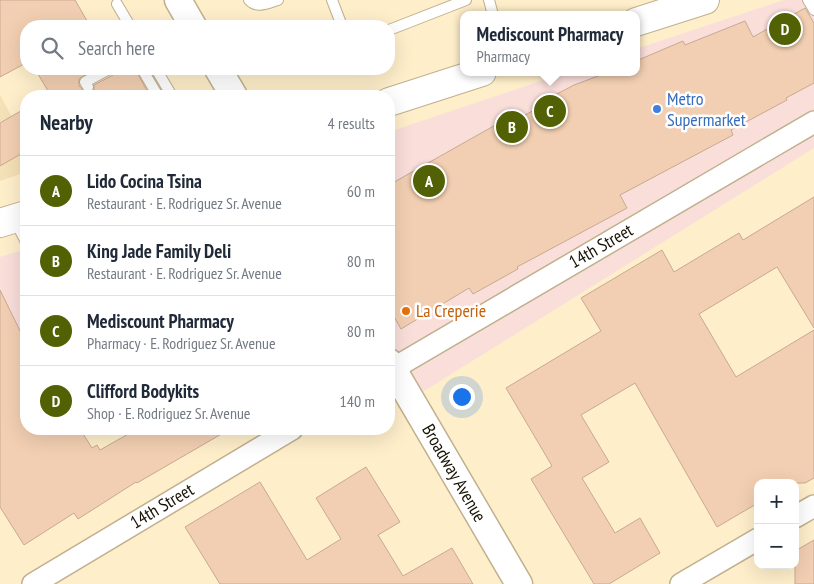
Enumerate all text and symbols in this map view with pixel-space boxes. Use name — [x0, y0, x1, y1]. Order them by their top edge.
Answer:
pin: D — [769, 10, 801, 48]
popup — [460, 11, 640, 76]
search box — [20, 20, 395, 75]
text: Mediscount Pharmacy — [477, 22, 623, 46]
icon: search — [38, 34, 66, 62]
text: Search here — [78, 36, 155, 60]
text: Pharmacy — [477, 46, 530, 66]
place label: Metro Supermarket — [667, 87, 746, 131]
pin: C — [534, 92, 566, 130]
marker: Metro Supermarket — [651, 103, 663, 115]
pin: B — [496, 108, 528, 146]
text: Nearby — [40, 109, 93, 136]
text: 4 results — [328, 113, 375, 133]
pin: A — [413, 162, 445, 200]
text: Lido Cocina Tsina — [87, 169, 202, 193]
text: A — [52, 181, 60, 201]
text: 60 m — [347, 181, 375, 201]
text: Restaurant · E. Rodriguez Sr. Avenue — [87, 193, 282, 213]
street label: 14th Street — [565, 218, 637, 273]
text: King Jade Family Deli — [87, 239, 231, 263]
text: B — [52, 251, 60, 271]
text: 80 m — [347, 251, 375, 271]
text: Restaurant · E. Rodriguez Sr. Avenue — [87, 263, 282, 283]
place label: La Creperie — [416, 299, 486, 322]
marker: La Creperie — [400, 305, 412, 317]
text: Mediscount Pharmacy — [87, 309, 234, 333]
text: C — [52, 321, 60, 341]
text: 80 m — [347, 321, 375, 341]
text: Pharmacy · E. Rodriguez Sr. Avenue — [87, 333, 276, 353]
text: Clifford Bodykits — [87, 379, 199, 403]
your location — [449, 384, 475, 410]
text: D — [52, 391, 60, 411]
text: 140 m — [340, 391, 375, 411]
text: Shop · E. Rodriguez Sr. Avenue — [87, 403, 250, 423]
street label: Broadway Avenue — [417, 420, 492, 526]
street label: 14th Street — [126, 478, 198, 533]
map controls — [754, 479, 799, 569]
button: + — [754, 479, 799, 524]
button: − — [754, 524, 799, 569]

